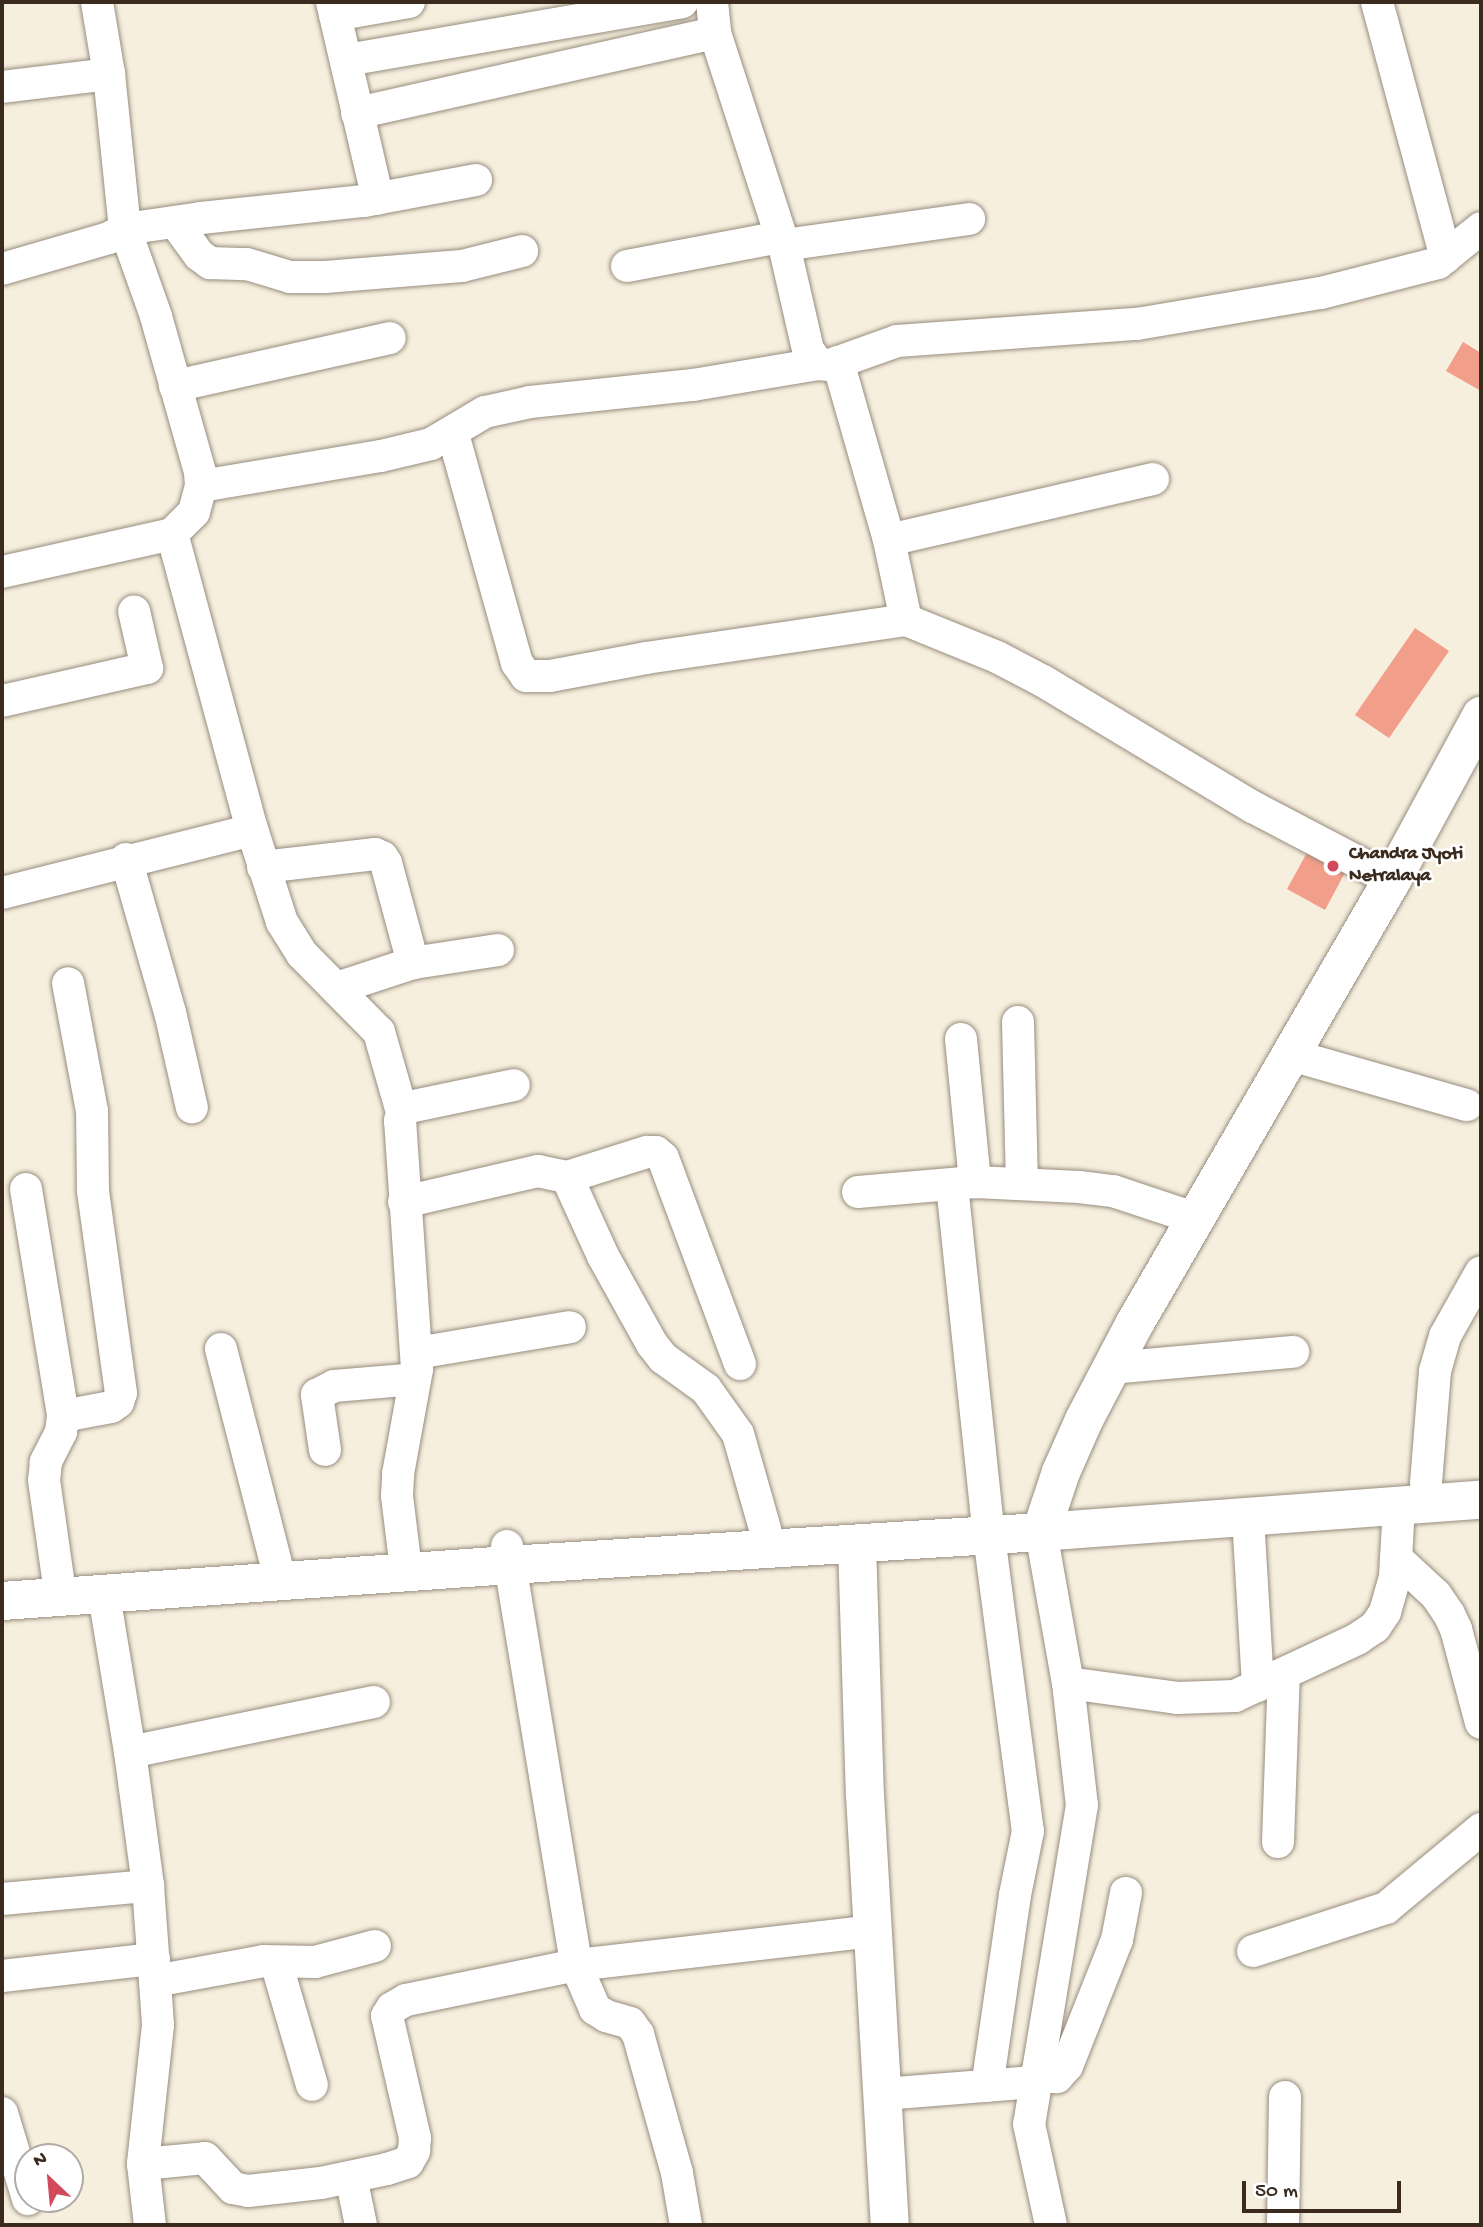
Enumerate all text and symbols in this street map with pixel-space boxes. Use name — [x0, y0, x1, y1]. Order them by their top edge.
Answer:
place label: Chandra Jyoti Netralaya — [1349, 844, 1463, 888]
marker: Chandra Jyoti Netralaya — [1323, 856, 1343, 876]
north arrow — [14, 2143, 84, 2213]
text: N — [30, 2147, 51, 2174]
scale bar — [1245, 2168, 1404, 2212]
text: 50 m — [1255, 2180, 1298, 2205]

